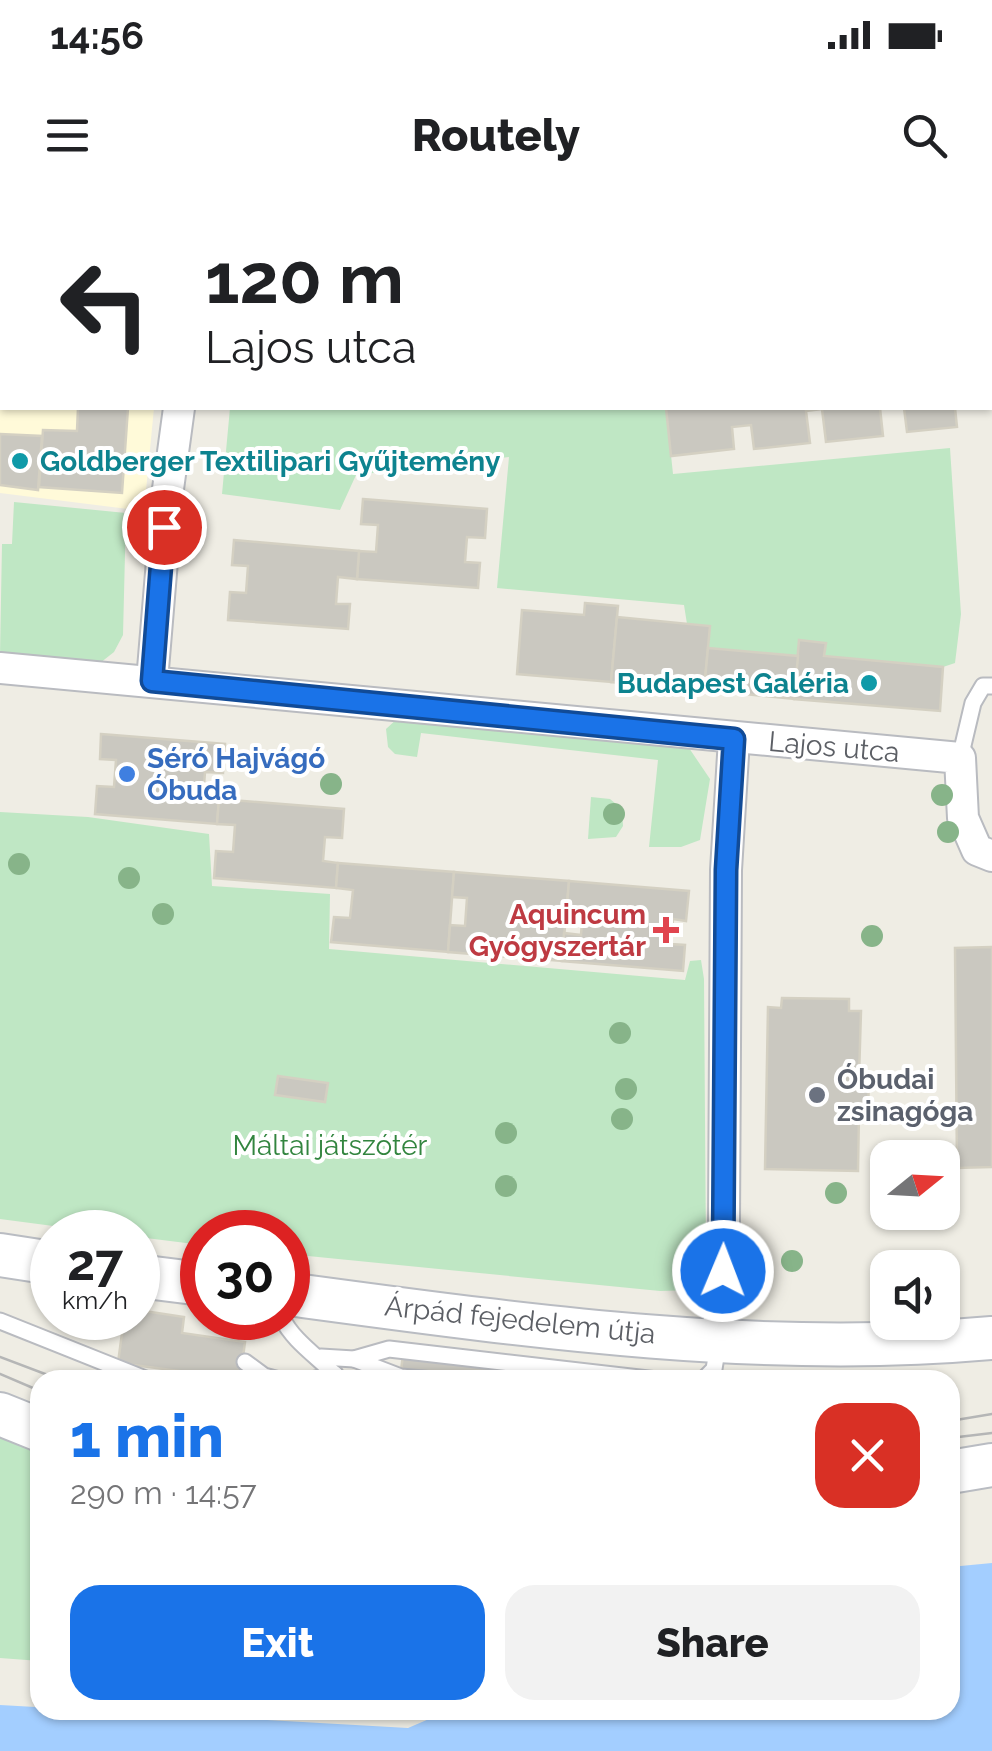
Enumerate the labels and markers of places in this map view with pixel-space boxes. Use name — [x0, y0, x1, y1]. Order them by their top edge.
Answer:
place label: Goldberger Textilipari Gyűjtemény — [40, 445, 501, 478]
marker: Goldberger Textilipari Gyűjtemény — [9, 450, 31, 472]
pin — [122, 485, 207, 570]
place label: Budapest Galéria — [617, 667, 849, 700]
marker: Budapest Galéria — [858, 672, 880, 694]
place label: Séró Hajvágó Óbuda — [147, 742, 325, 807]
marker: Séró Hajvágó Óbuda — [116, 763, 138, 785]
place label: Aquincum Gyógyszertár — [469, 898, 646, 963]
marker: Aquincum Gyógyszertár — [655, 919, 677, 941]
place label: Óbudai zsinagóga — [837, 1063, 973, 1128]
marker: Óbudai zsinagóga — [806, 1084, 828, 1106]

